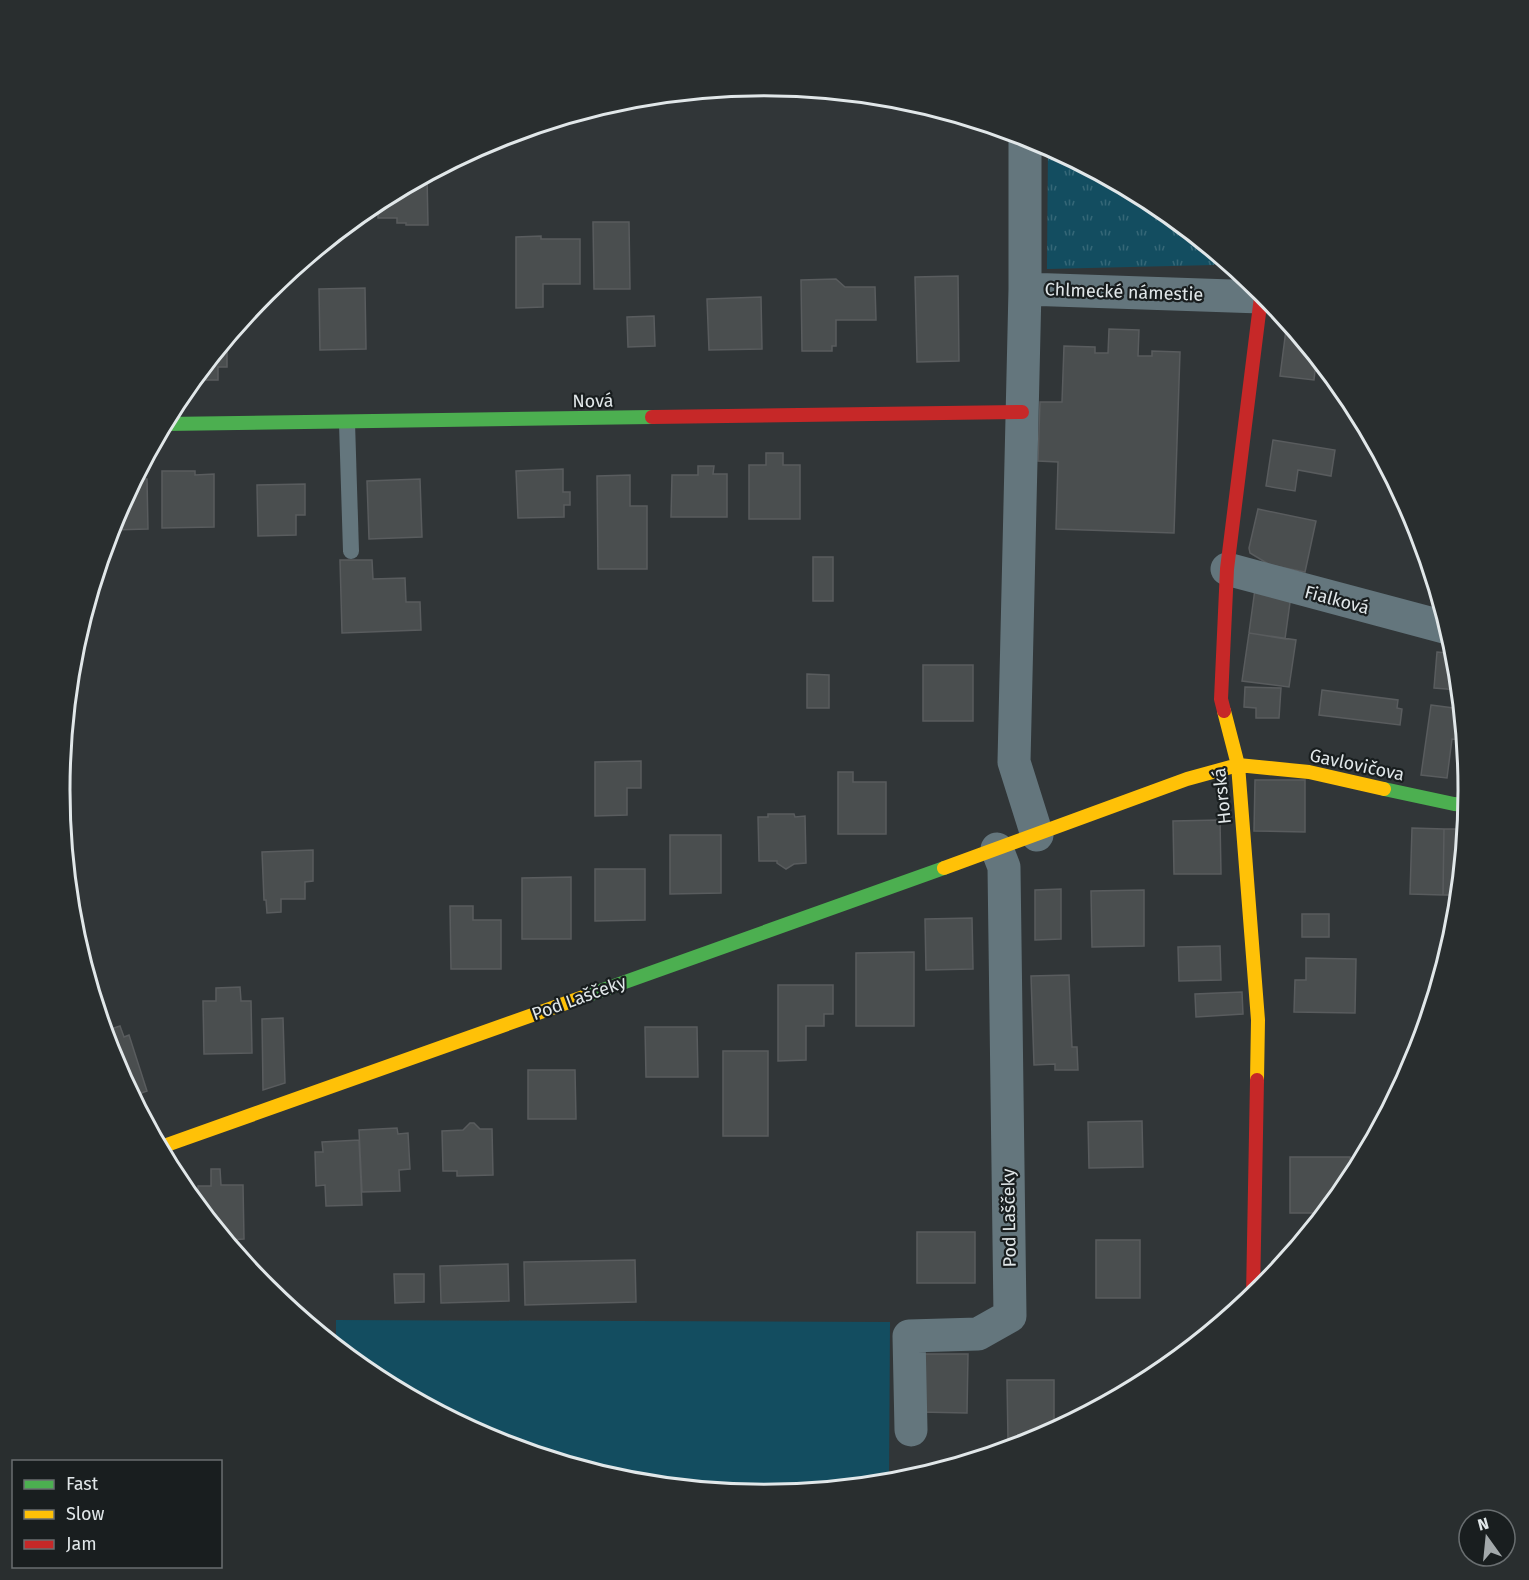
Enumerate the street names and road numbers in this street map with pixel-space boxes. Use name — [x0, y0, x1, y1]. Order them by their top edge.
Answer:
street label: Chlmecké námestie — [1044, 278, 1204, 306]
street label: Nová — [572, 390, 614, 412]
street label: Fialková — [1302, 581, 1372, 619]
street label: Gavlovičova — [1308, 744, 1406, 786]
street label: Horská — [1208, 767, 1236, 825]
street label: Pod Laščeky — [529, 971, 629, 1025]
street label: Pod Laščeky — [997, 1168, 1021, 1268]

